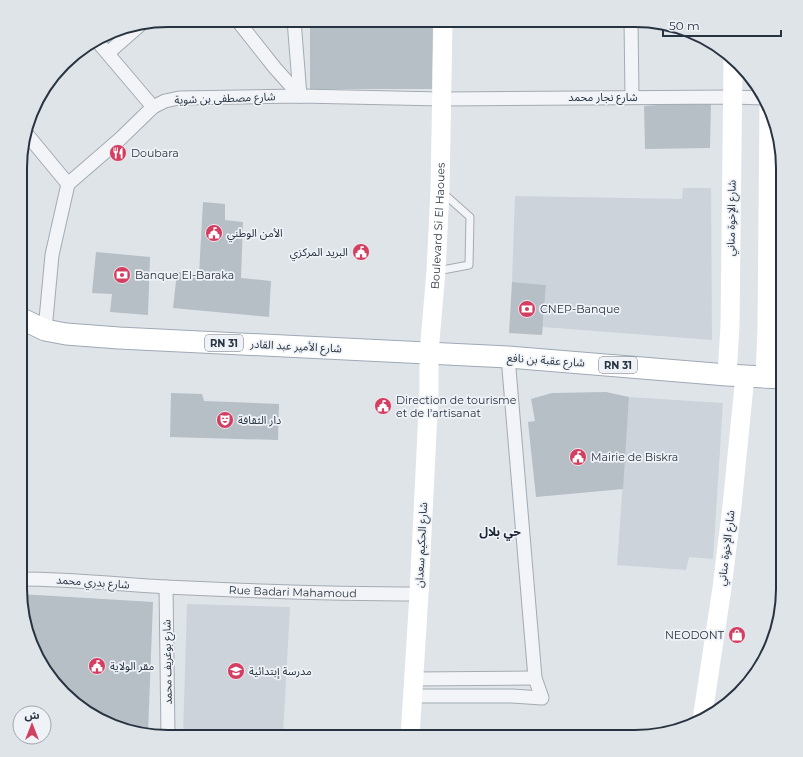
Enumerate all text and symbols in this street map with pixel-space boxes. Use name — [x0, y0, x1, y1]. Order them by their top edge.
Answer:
scale bar — [663, 12, 781, 38]
text: 50 m — [669, 18, 700, 33]
street label: شارع مصطفى بن شوية — [174, 89, 276, 108]
street label: شارع نجار محمد — [568, 90, 638, 105]
restaurant icon: Doubara — [108, 143, 128, 163]
place label: Doubara — [131, 146, 179, 160]
street label: Boulevard Si El Haoues — [427, 162, 447, 290]
street label: شارع الإخوة مناني — [723, 179, 741, 256]
public building icon: الأمن الوطني — [204, 223, 224, 243]
place label: الأمن الوطني — [227, 226, 283, 243]
public building icon: البريد المركزي — [351, 242, 371, 262]
place label: البريد المركزي — [290, 245, 348, 262]
bank icon: Banque El-Baraka — [112, 265, 132, 285]
place label: Banque El-Baraka — [135, 268, 234, 282]
bank icon: CNEP-Banque — [517, 299, 537, 319]
place label: CNEP-Banque — [540, 302, 620, 316]
road number: RN 31 — [205, 335, 243, 351]
street label: شارع الأمير عبد القادر — [249, 337, 343, 356]
street label: شارع عقبة بن نافع — [506, 350, 586, 371]
road number: RN 31 — [599, 357, 637, 373]
place label: Direction de tourisme et de l'artisanat — [396, 393, 517, 420]
public building icon: Direction de tourisme et de l'artisanat — [373, 396, 393, 416]
theatre icon: دار الثقافة — [215, 410, 235, 430]
place label: دار الثقافة — [238, 413, 281, 427]
public building icon: Mairie de Biskra — [568, 447, 588, 467]
place label: Mairie de Biskra — [591, 450, 678, 464]
street label: شارع الحكيم سعدان — [412, 501, 432, 588]
street label: شارع الإخوة مناني — [714, 509, 740, 587]
district label: حي بلال — [479, 524, 521, 541]
street label: شارع بدري محمد — [56, 572, 130, 594]
street label: Rue Badari Mahamoud — [228, 583, 357, 600]
street label: شارع بوغريف محمد — [159, 619, 176, 705]
shop icon: NEODONT — [727, 625, 747, 645]
place label: NEODONT — [665, 628, 725, 642]
public building icon: مقر الولاية — [87, 656, 107, 676]
place label: مقر الولاية — [110, 659, 154, 673]
school or university icon: مدرسة إبتدائية — [226, 661, 246, 681]
place label: مدرسة إبتدائية — [249, 664, 312, 679]
north arrow — [12, 705, 52, 745]
text: ش — [24, 708, 40, 722]

